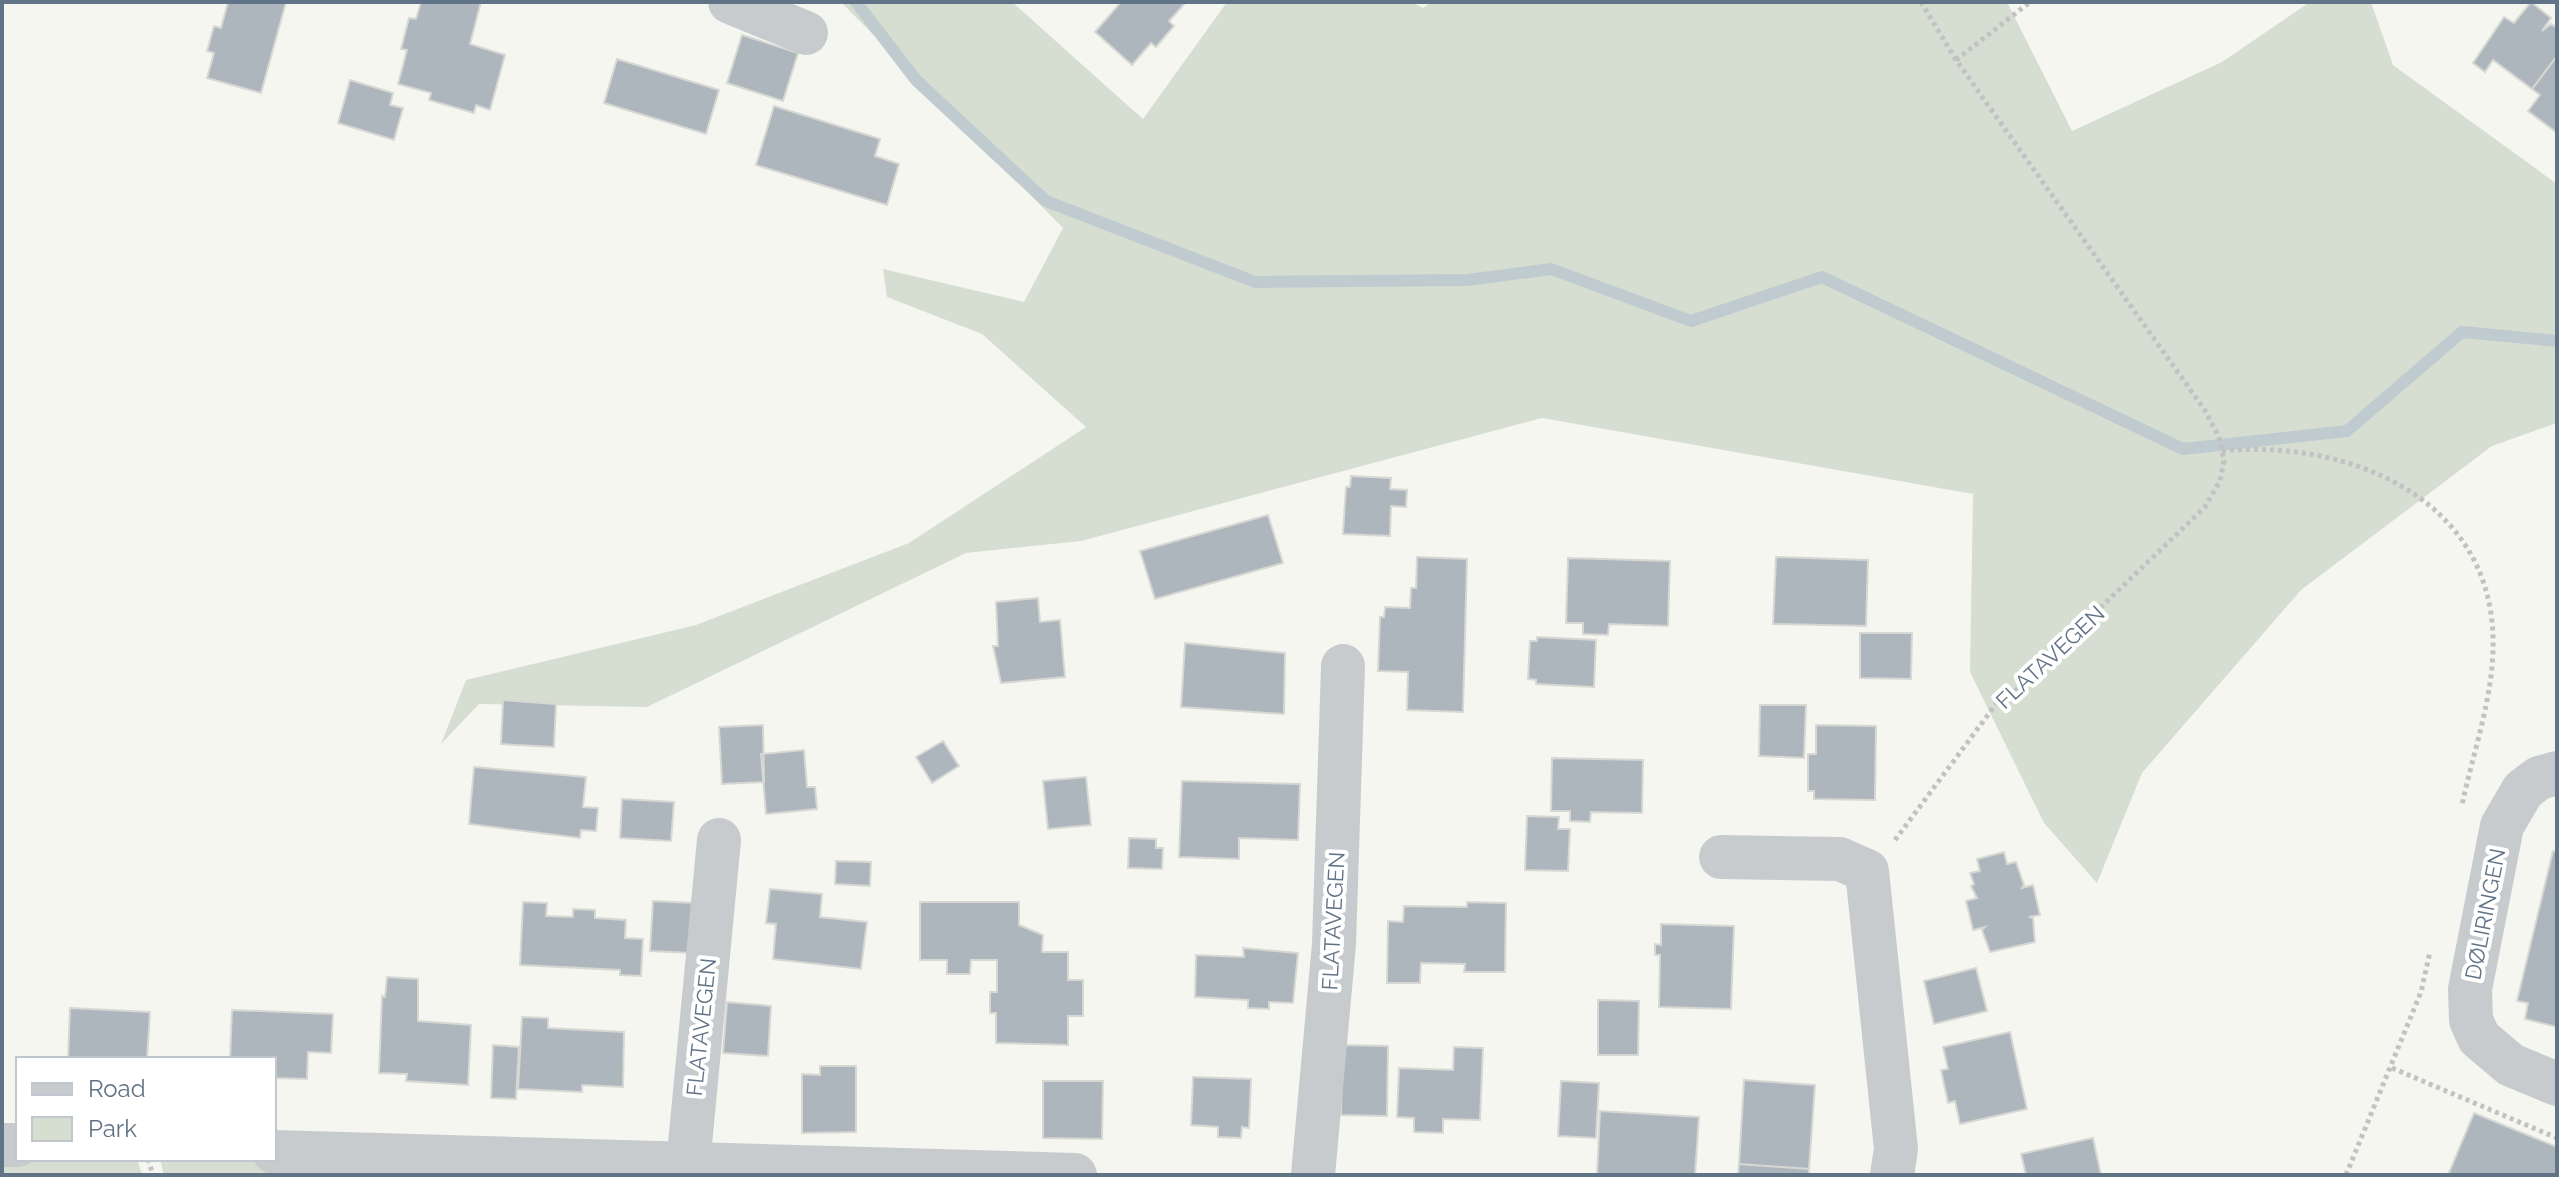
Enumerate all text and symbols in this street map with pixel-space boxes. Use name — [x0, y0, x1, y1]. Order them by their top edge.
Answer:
street label: FLATAVEGEN — [1990, 600, 2110, 714]
street label: DØLIRINGEN — [2460, 846, 2510, 982]
street label: FLATAVEGEN — [1316, 851, 1350, 991]
street label: FLATAVEGEN — [681, 957, 721, 1097]
legend — [16, 1057, 276, 1161]
text: Road — [88, 1074, 146, 1103]
text: Park — [88, 1114, 137, 1143]

